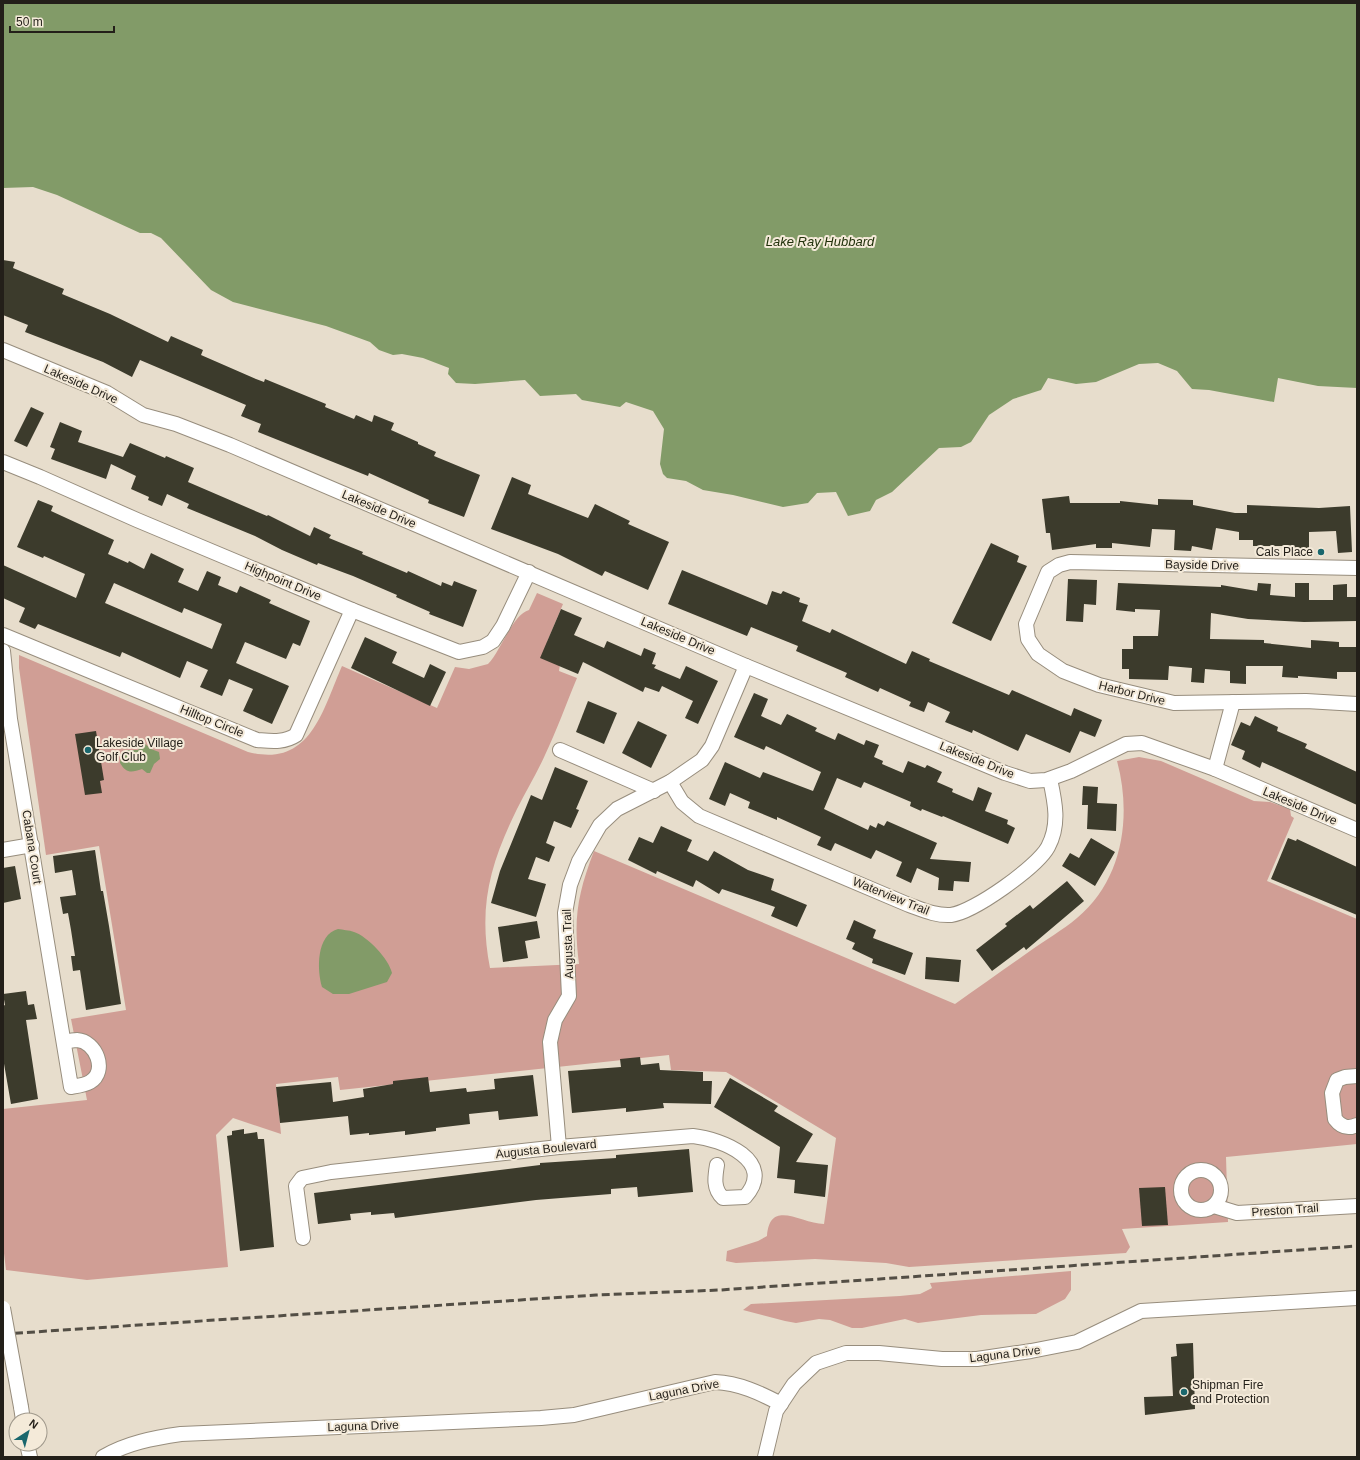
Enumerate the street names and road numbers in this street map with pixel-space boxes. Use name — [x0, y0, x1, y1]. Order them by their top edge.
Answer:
street label: Lakeside Drive — [42, 361, 120, 407]
street label: Lakeside Drive — [340, 487, 419, 531]
street label: Bayside Drive — [1165, 557, 1239, 573]
street label: Highpoint Drive — [243, 559, 324, 604]
street label: Lakeside Drive — [639, 614, 718, 658]
street label: Harbor Drive — [1097, 678, 1167, 708]
street label: Hilltop Circle — [178, 702, 246, 740]
street label: Lakeside Drive — [938, 739, 1017, 781]
street label: Lakeside Drive — [1261, 784, 1340, 828]
street label: Cabana Court — [19, 809, 45, 886]
street label: Waterview Trail — [851, 874, 931, 918]
street label: Augusta Trail — [560, 909, 576, 979]
street label: Augusta Boulevard — [495, 1137, 597, 1161]
street label: Preston Trail — [1251, 1201, 1319, 1219]
street label: Laguna Drive — [969, 1343, 1042, 1365]
street label: Laguna Drive — [648, 1376, 721, 1404]
street label: Laguna Drive — [327, 1418, 399, 1434]

